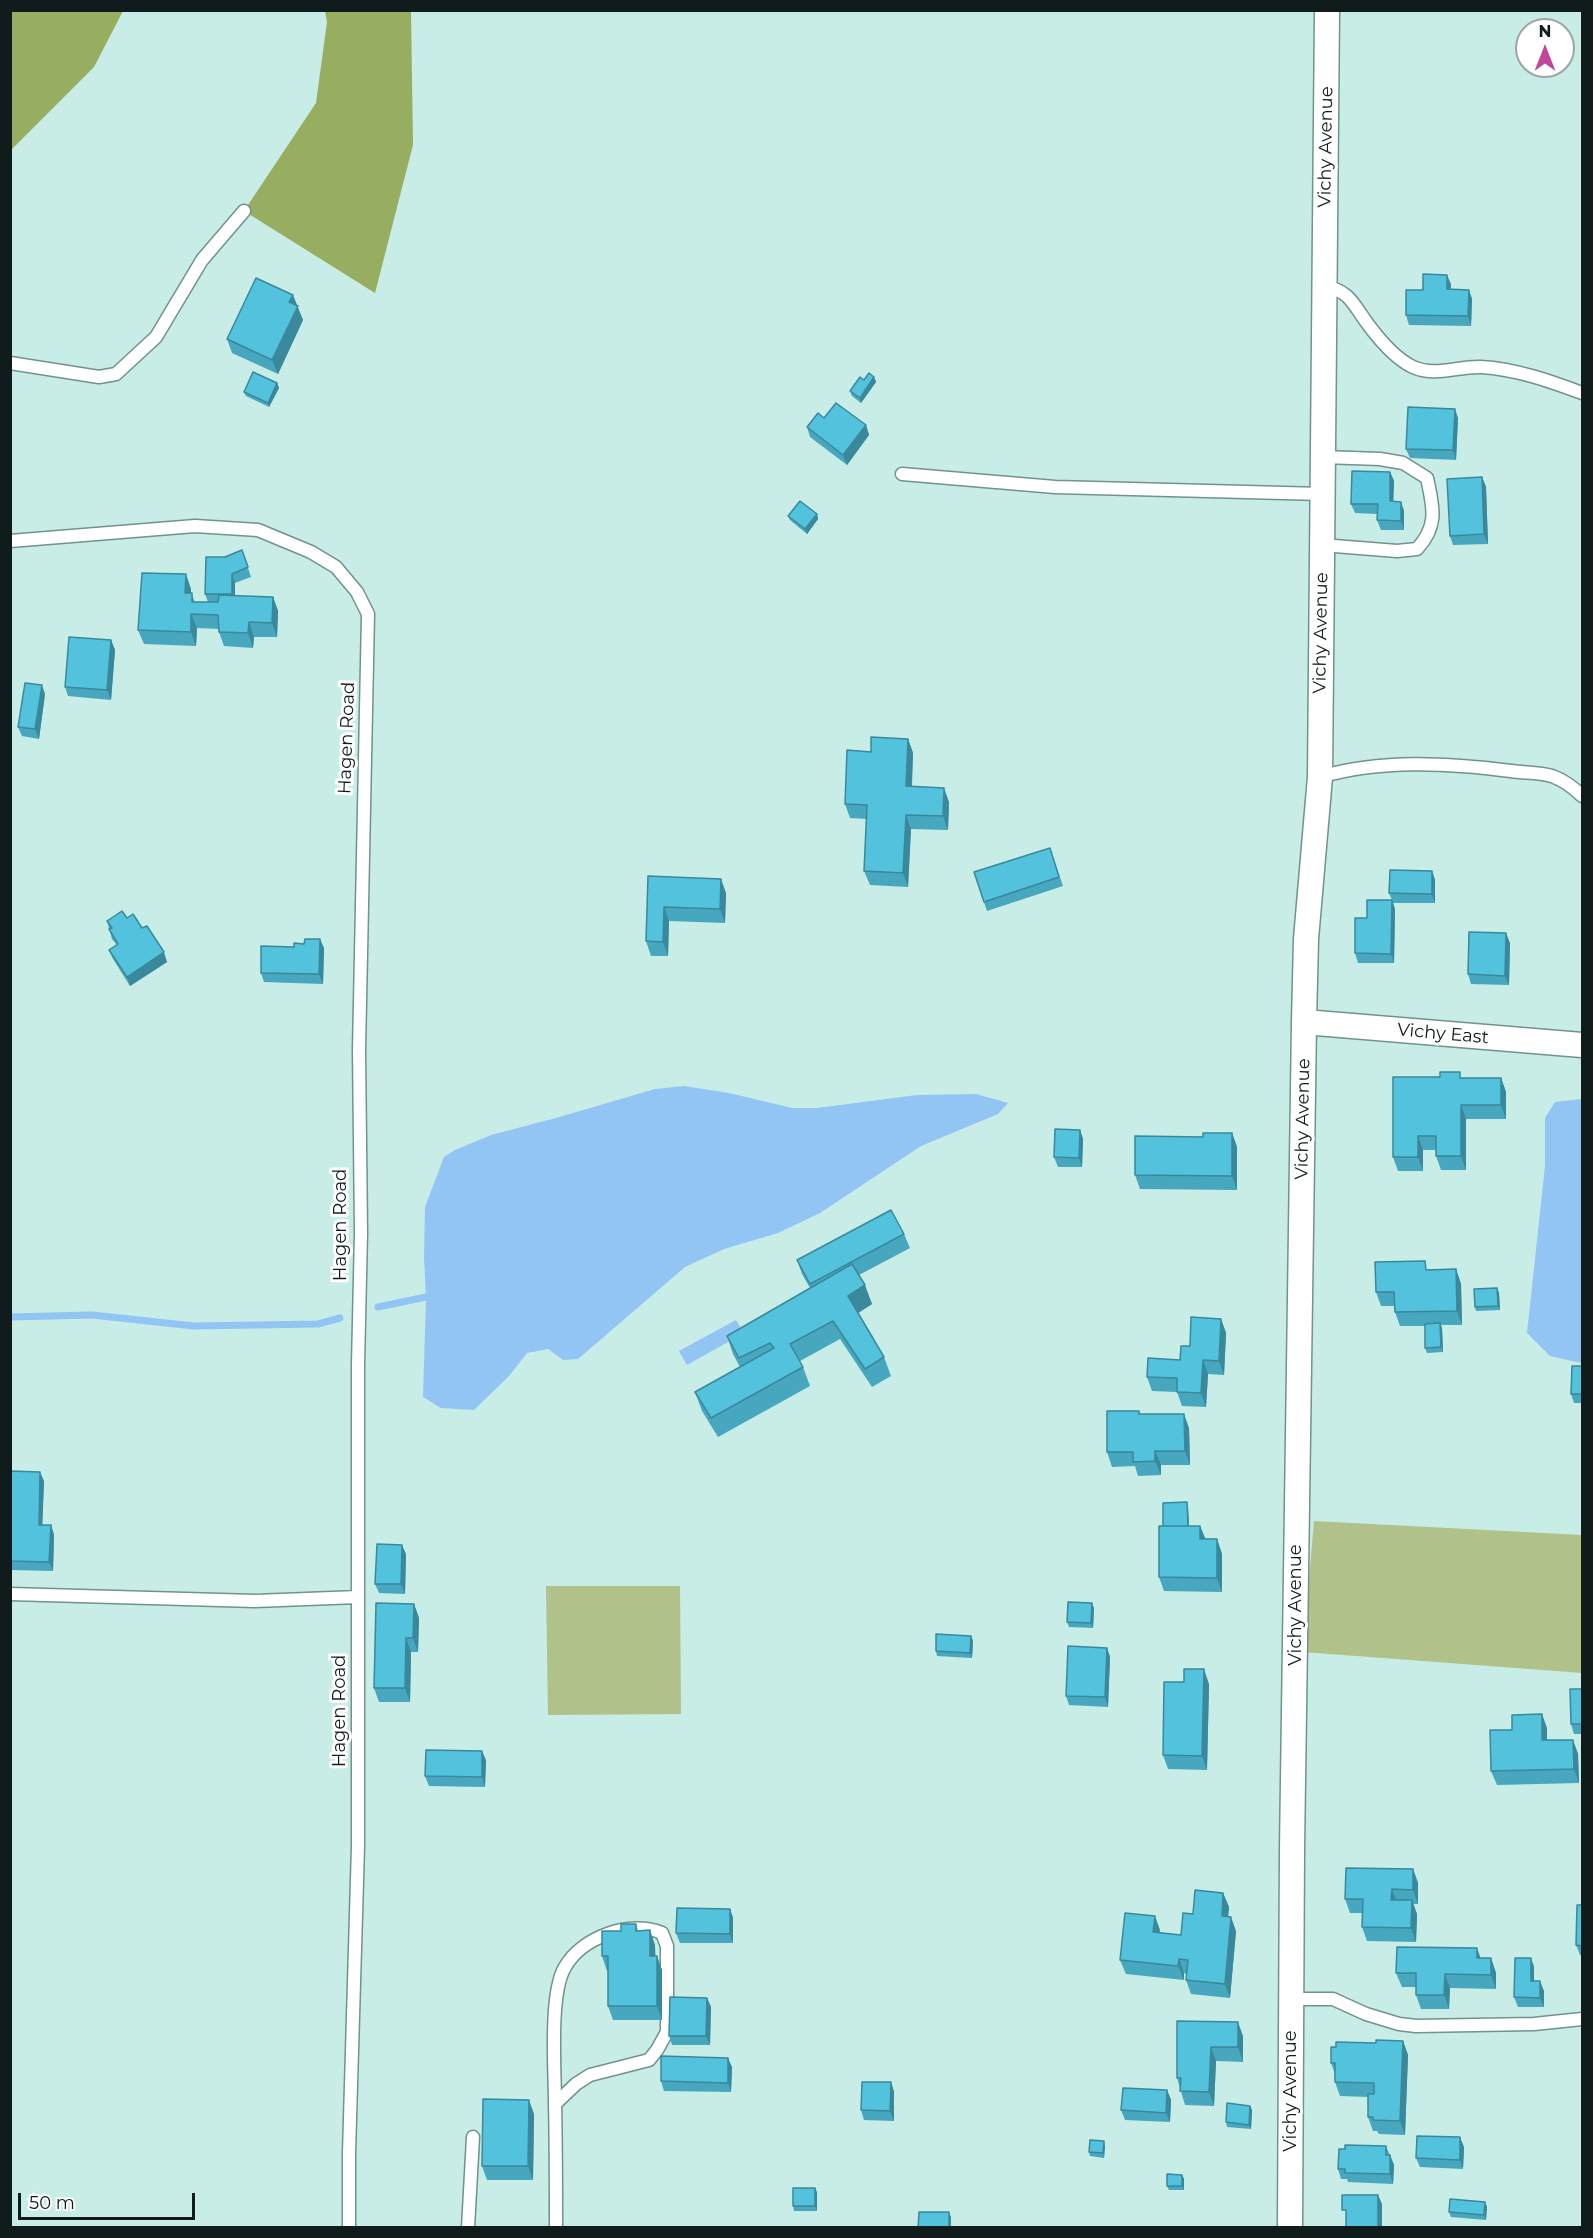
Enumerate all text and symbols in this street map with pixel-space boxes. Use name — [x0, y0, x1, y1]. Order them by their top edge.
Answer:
north arrow — [1515, 18, 1575, 78]
text: N — [1539, 22, 1551, 41]
street label: Vichy Avenue — [1314, 86, 1338, 208]
street label: Vichy Avenue — [1309, 572, 1333, 694]
street label: Hagen Road — [334, 681, 360, 795]
street label: Vichy East — [1396, 1019, 1490, 1049]
street label: Vichy Avenue — [1291, 1058, 1315, 1180]
street label: Hagen Road — [330, 1169, 352, 1281]
street label: Vichy Avenue — [1285, 1544, 1307, 1666]
street label: Hagen Road — [329, 1655, 351, 1767]
street label: Vichy Avenue — [1280, 2030, 1302, 2152]
scale bar — [21, 2181, 198, 2219]
text: 50 m — [29, 2192, 75, 2214]

